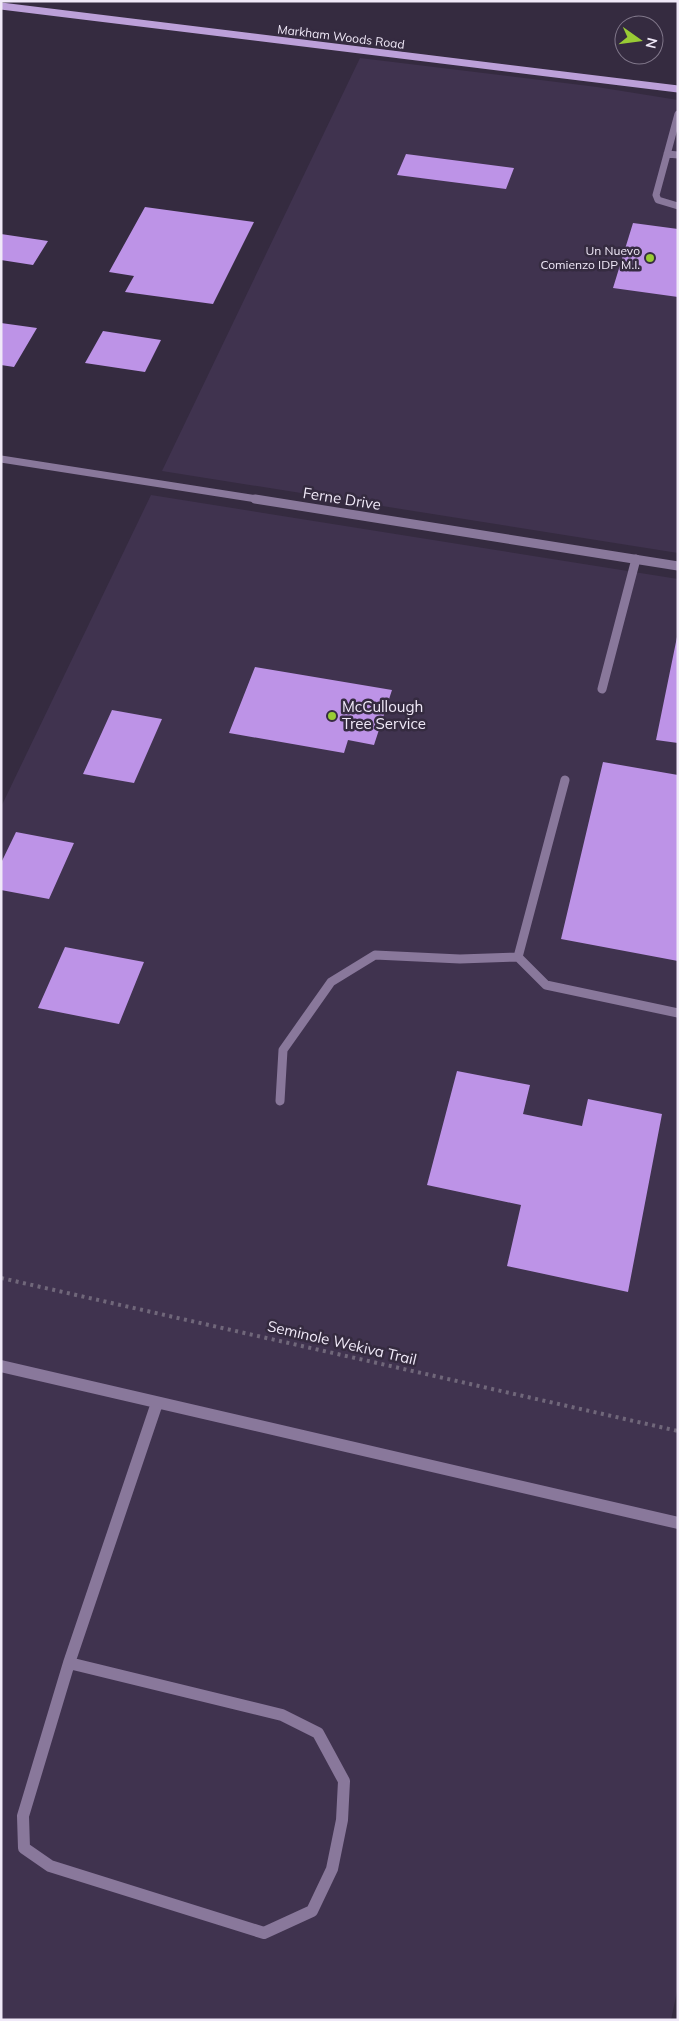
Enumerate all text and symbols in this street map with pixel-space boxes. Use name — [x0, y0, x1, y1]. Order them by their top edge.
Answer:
north arrow — [614, 15, 664, 65]
street label: Markham Woods Road — [277, 21, 405, 52]
text: N — [642, 36, 662, 50]
place label: Un Nuevo Comienzo IDP M.I. — [540, 243, 640, 272]
marker: Un Nuevo Comienzo IDP M.I. — [644, 252, 656, 264]
street label: Ferne Drive — [302, 483, 383, 514]
place label: McCullough Tree Service — [342, 697, 426, 733]
marker: McCullough Tree Service — [326, 710, 338, 722]
street label: Seminole Wekiva Trail — [266, 1316, 419, 1369]

